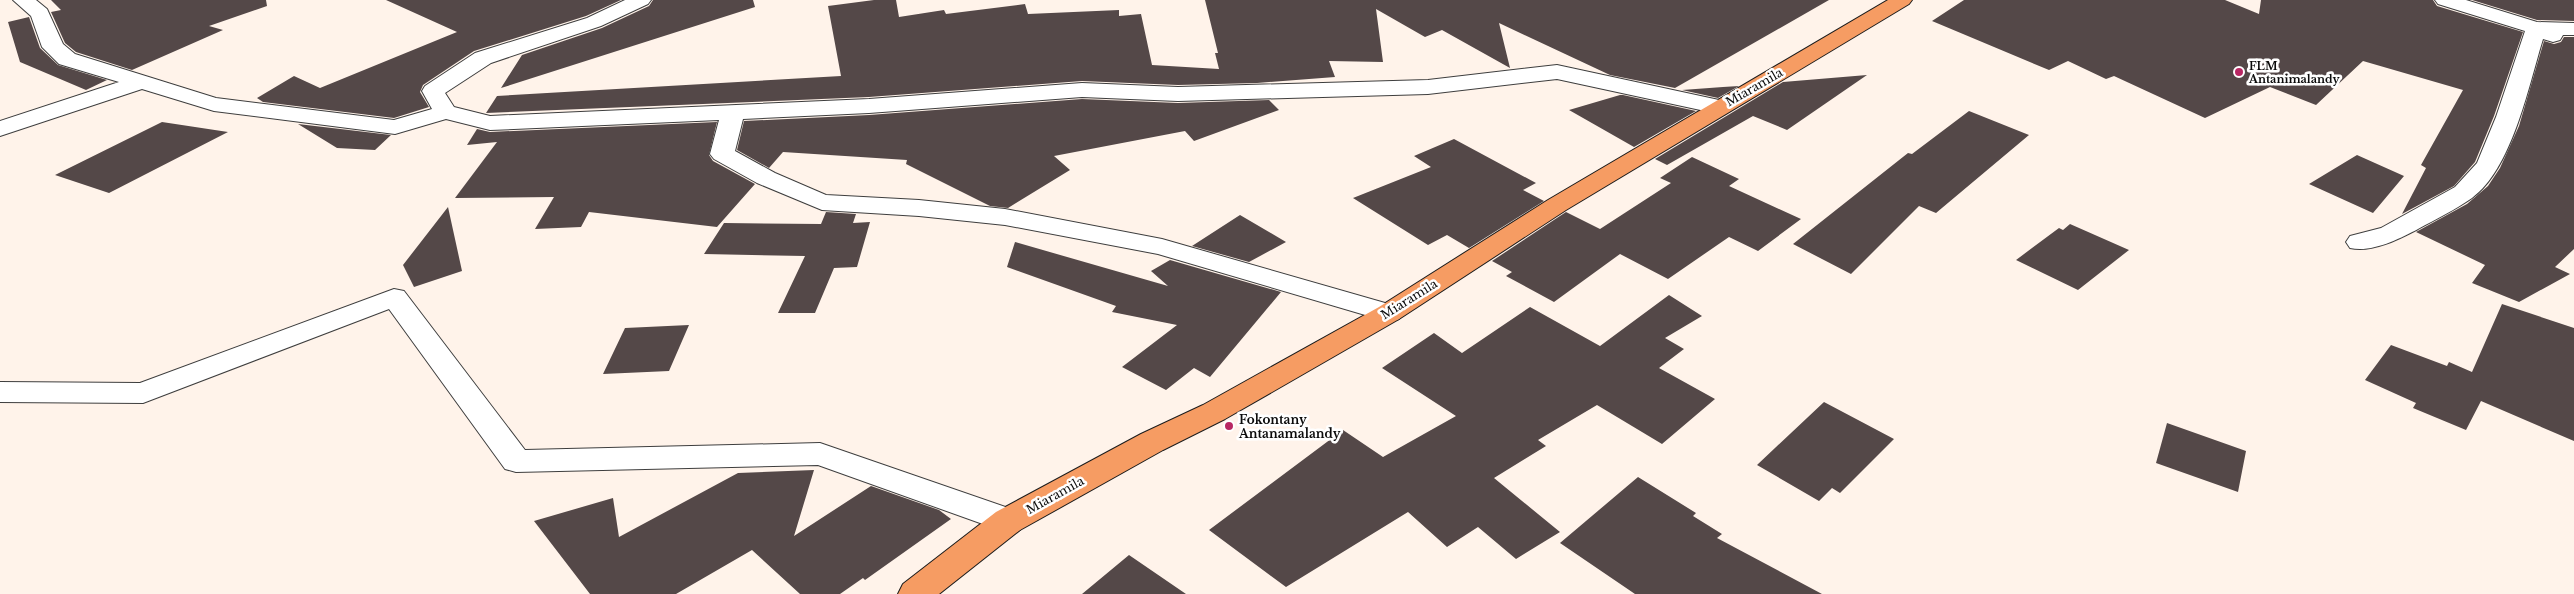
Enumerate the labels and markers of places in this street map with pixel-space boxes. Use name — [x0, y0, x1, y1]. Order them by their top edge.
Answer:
place label: FLM Antanimalandy — [2248, 59, 2341, 86]
marker: FLM Antanimalandy — [2233, 66, 2245, 78]
place label: Fokontany Antanamalandy — [1238, 412, 1341, 441]
marker: Fokontany Antanamalandy — [1223, 420, 1235, 432]

